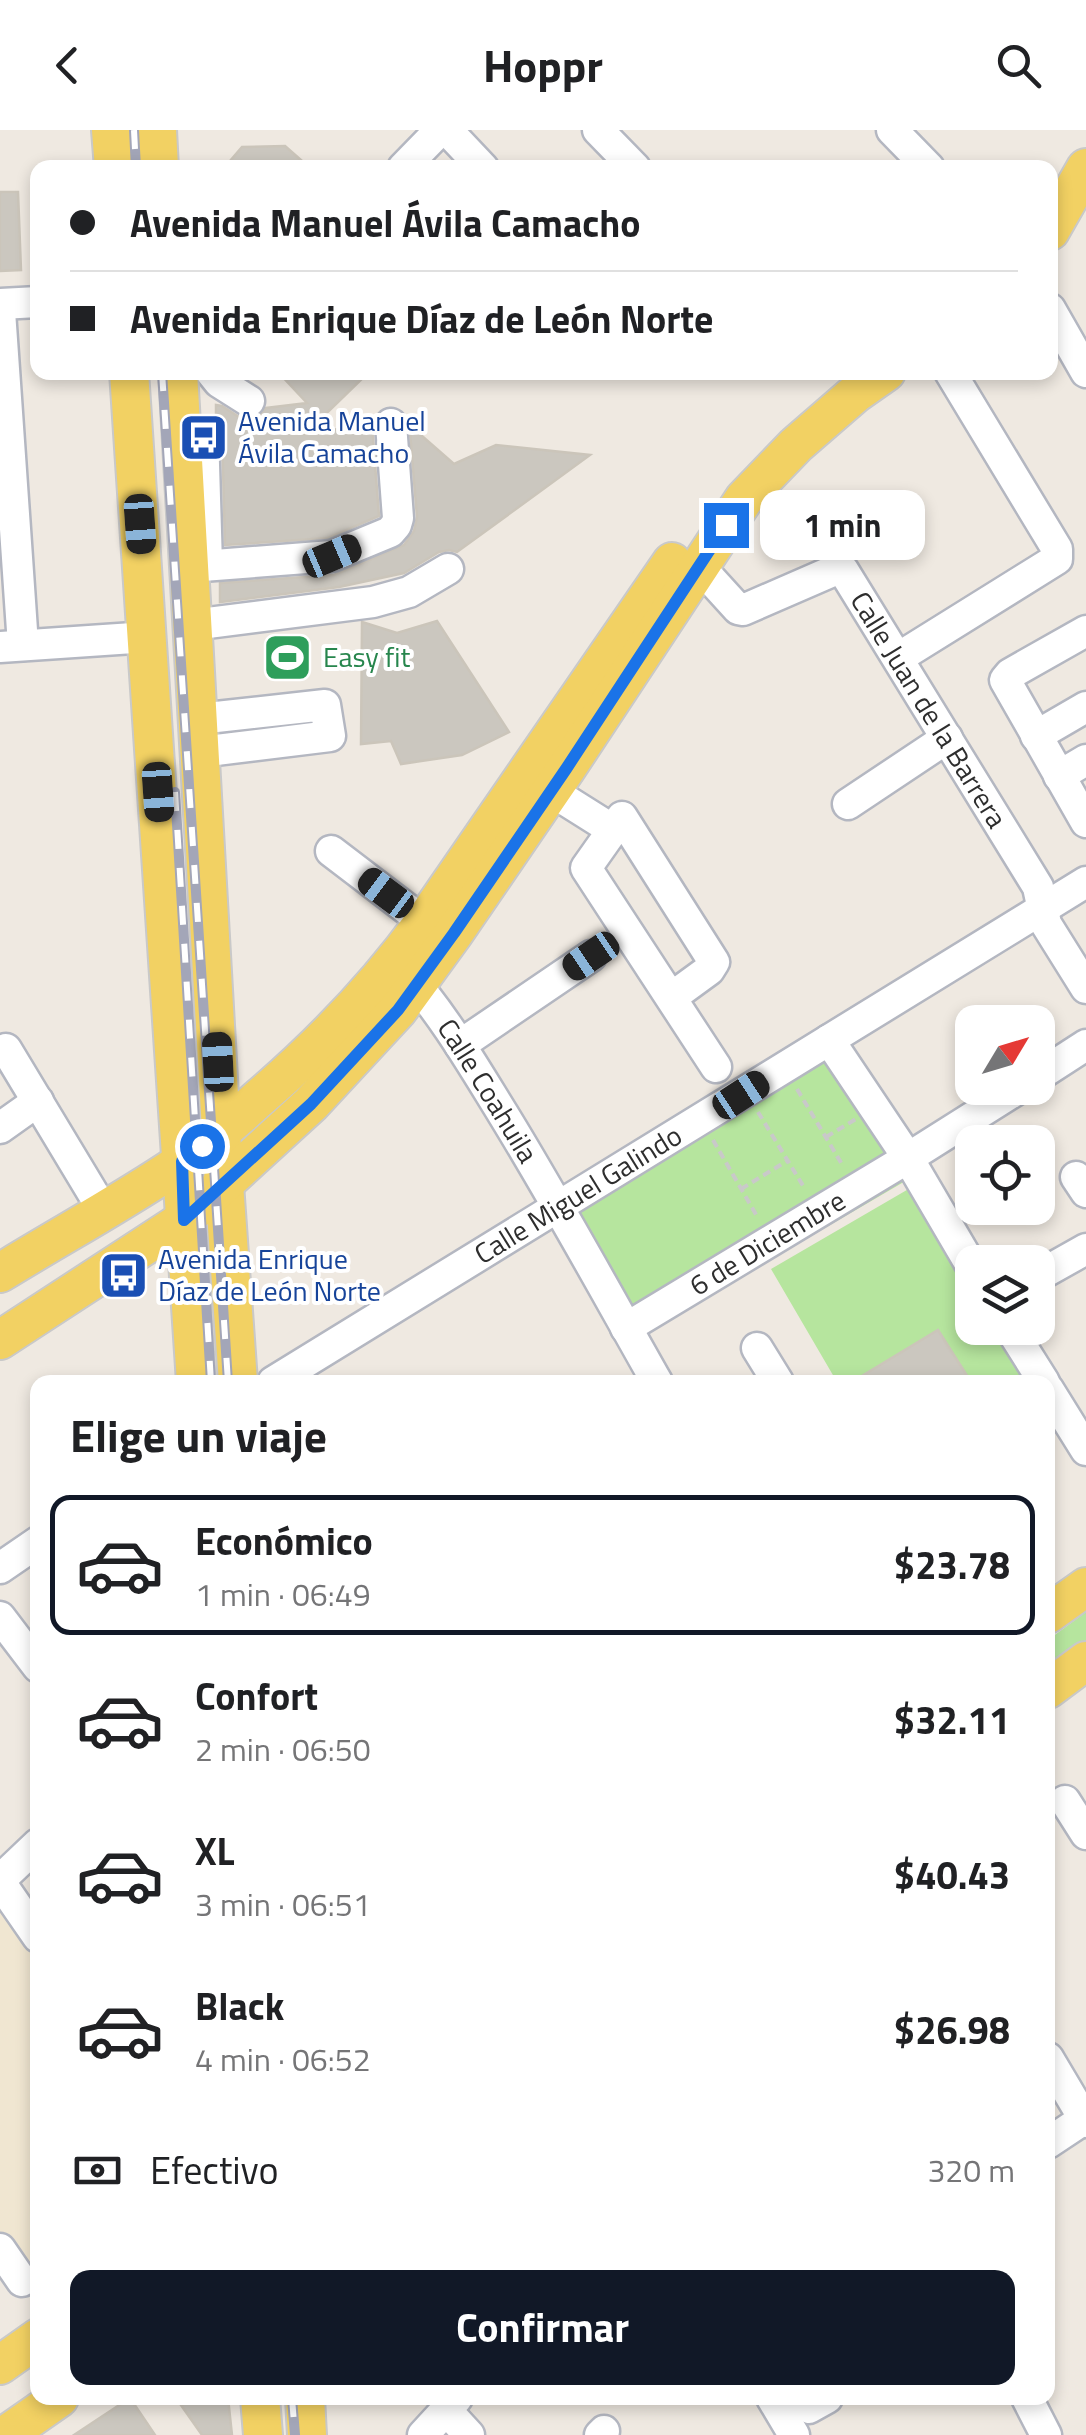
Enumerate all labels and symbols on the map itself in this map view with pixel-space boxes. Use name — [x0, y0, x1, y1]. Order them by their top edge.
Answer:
place label: Avenida Manuel Ávila Camacho — [238, 399, 426, 474]
bus stop icon: Avenida Manuel Ávila Camacho — [177, 411, 229, 463]
callout: 1 min — [761, 490, 926, 560]
car — [123, 493, 157, 555]
route end — [704, 503, 749, 548]
car — [299, 530, 365, 582]
street label: Calle Juan de la Barrera — [840, 583, 1019, 836]
sports icon: Easy fit — [262, 631, 314, 683]
place label: Easy fit — [323, 635, 410, 678]
car — [141, 761, 175, 823]
car — [353, 863, 419, 923]
car — [558, 927, 624, 985]
north arrow — [955, 1005, 1055, 1105]
street label: Calle Coahuila — [427, 1009, 550, 1171]
car — [201, 1031, 235, 1093]
car — [708, 1066, 774, 1124]
street label: Calle Miguel Galindo — [466, 1114, 690, 1274]
route start — [180, 1124, 225, 1169]
street label: 6 de Diciembre — [681, 1179, 853, 1306]
place label: Avenida Enrique Díaz de León Norte — [158, 1237, 381, 1312]
bus stop icon: Avenida Enrique Díaz de León Norte — [97, 1249, 149, 1301]

